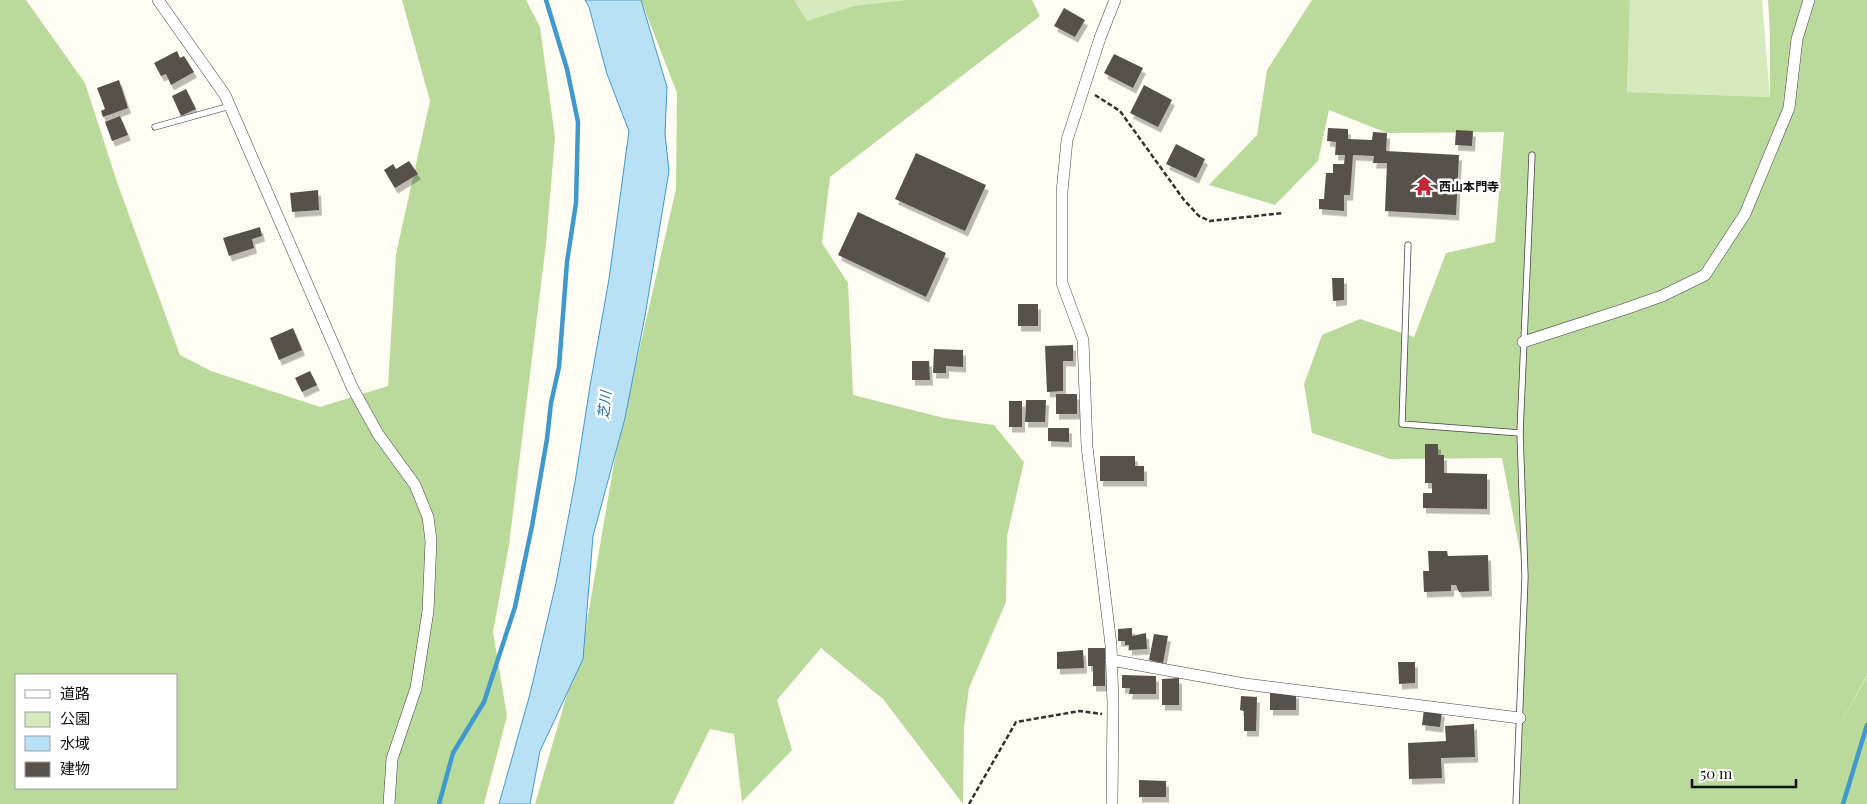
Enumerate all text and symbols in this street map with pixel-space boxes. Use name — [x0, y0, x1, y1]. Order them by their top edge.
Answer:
temple icon: 西山本門寺 — [1413, 175, 1435, 197]
place label: 西山本門寺 — [1439, 178, 1499, 194]
water label: 芝川 — [593, 388, 615, 420]
legend — [15, 674, 178, 789]
text: 道路 — [60, 683, 90, 703]
text: 公園 — [60, 708, 90, 728]
text: 水域 — [60, 733, 90, 753]
scale bar — [1692, 756, 1796, 788]
text: 建物 — [60, 758, 90, 778]
text: 50 m — [1700, 763, 1733, 783]

